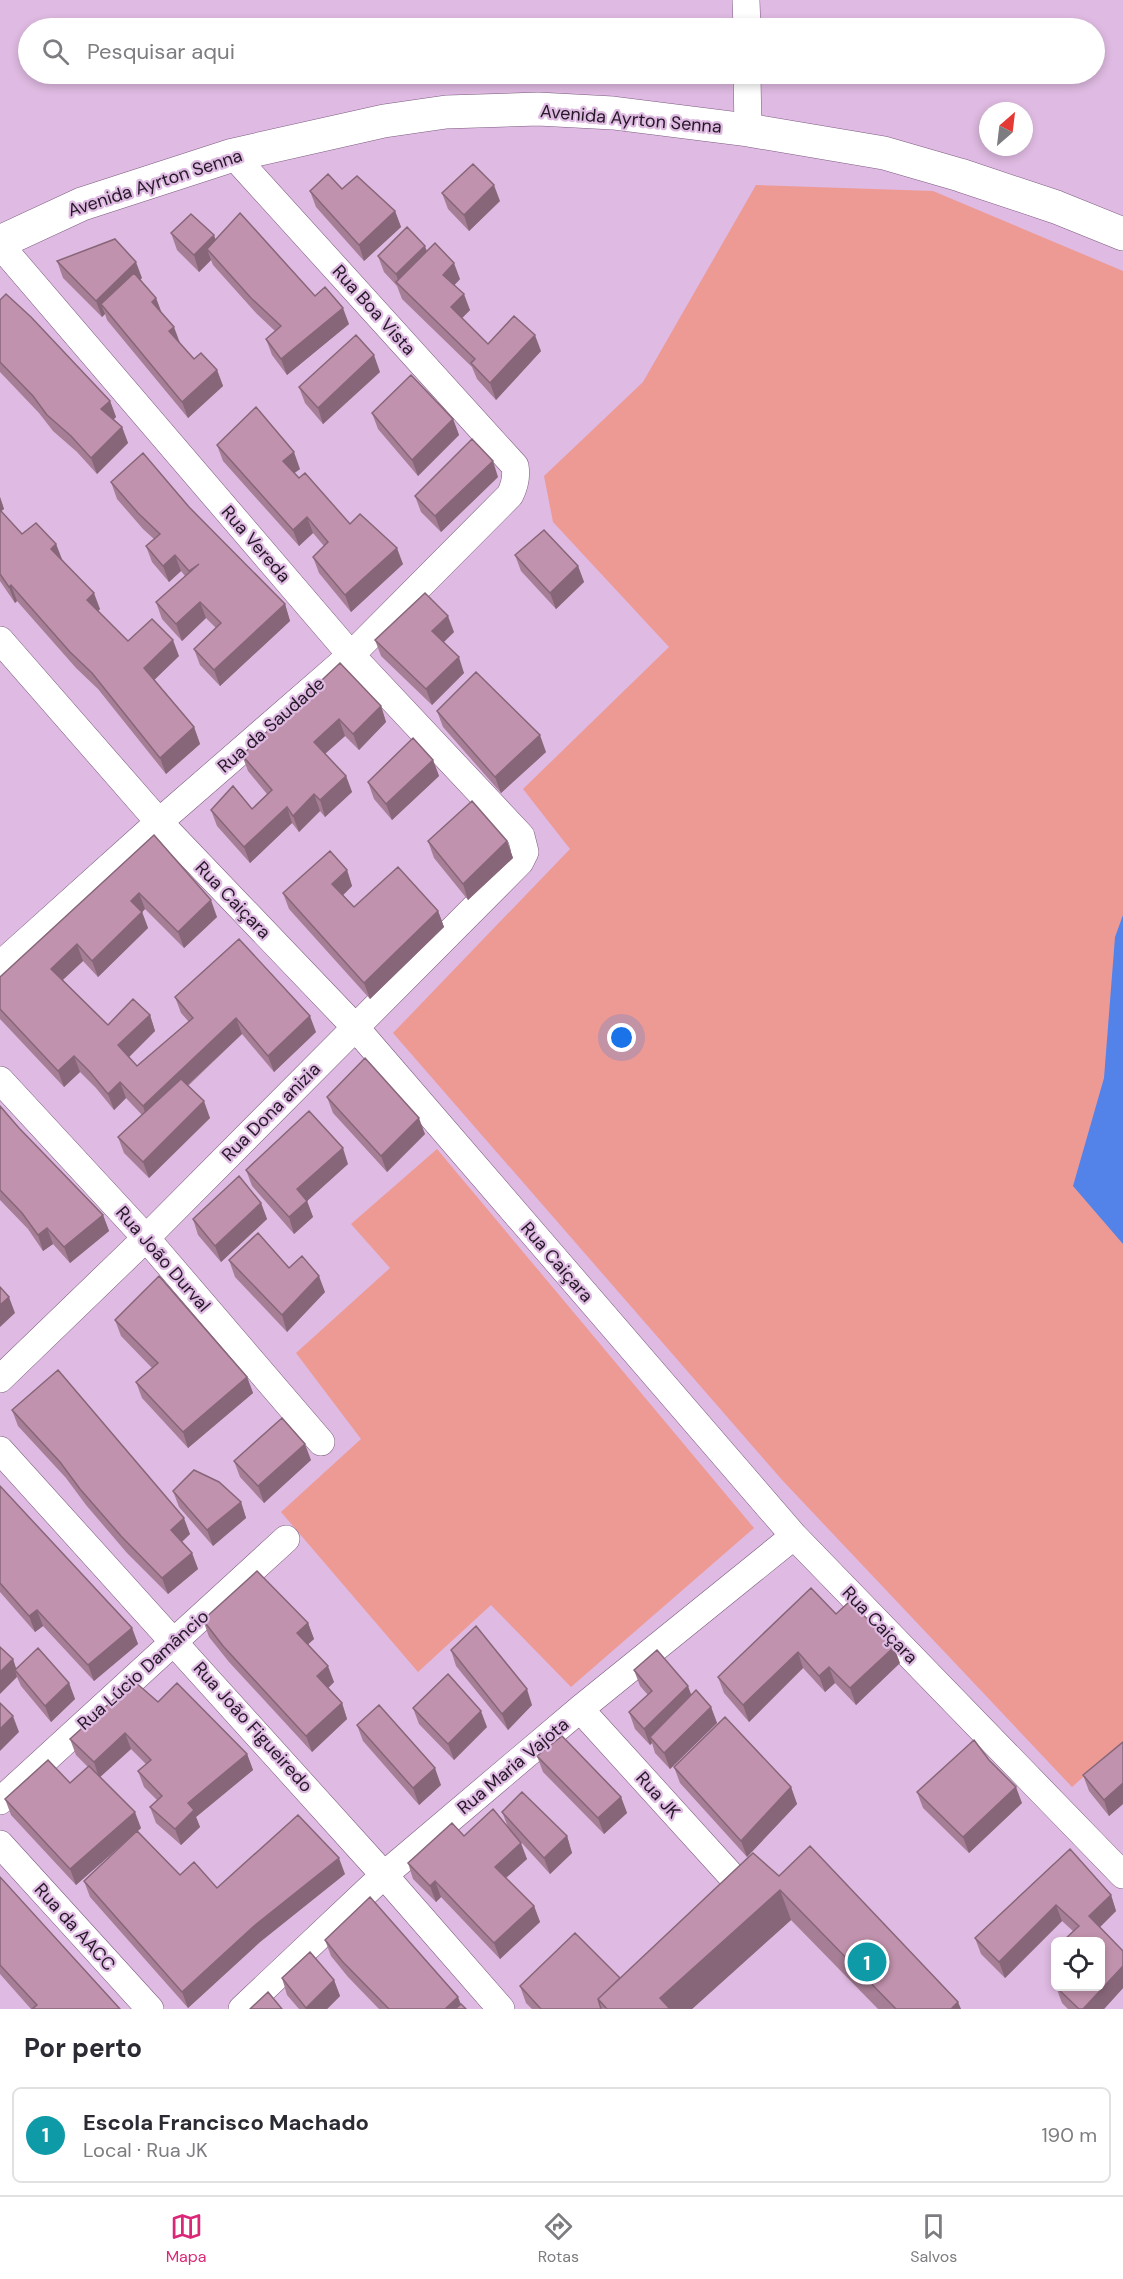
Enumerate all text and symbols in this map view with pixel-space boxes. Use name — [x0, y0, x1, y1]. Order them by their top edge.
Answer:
search box — [18, 18, 1105, 84]
icon: search — [39, 35, 72, 68]
text: Pesquisar aqui — [87, 37, 235, 66]
street label: Avenida Ayrton Senna — [539, 99, 723, 139]
north arrow — [979, 102, 1033, 156]
street label: Avenida Ayrton Senna — [65, 143, 245, 223]
street label: Rua Boa Vista — [327, 260, 421, 360]
street label: Rua Vereda — [216, 501, 296, 587]
street label: Rua da Saudade — [212, 672, 330, 778]
street label: Rua Caiçara — [190, 856, 276, 944]
your location — [607, 1023, 636, 1052]
street label: Rua Dona anizia — [216, 1057, 326, 1167]
street label: Rua João Durval — [110, 1201, 216, 1317]
street label: Rua Caiçara — [515, 1217, 599, 1307]
street label: Rua Caiçara — [837, 1581, 923, 1669]
street label: Rua Lúcio Damâncio — [72, 1605, 214, 1735]
street label: Rua João Figueiredo — [188, 1657, 318, 1797]
street label: Rua Maria Vajota — [452, 1712, 574, 1820]
street label: Rua JK — [631, 1766, 686, 1824]
street label: Rua da AACC — [29, 1878, 121, 1976]
map controls — [1051, 1937, 1105, 1991]
button: locate — [1051, 1937, 1105, 1991]
pin: 1 — [848, 1940, 886, 1984]
text: Por perto — [24, 2031, 142, 2065]
text: Escola Francisco Machado — [83, 2108, 369, 2137]
text: 1 — [42, 2122, 49, 2148]
text: 190 m — [1041, 2122, 1097, 2148]
text: Local · Rua JK — [83, 2137, 208, 2163]
tab: Mapa — [166, 2210, 207, 2267]
tab: Rotas — [538, 2210, 579, 2267]
tab: Salvos — [910, 2210, 957, 2267]

